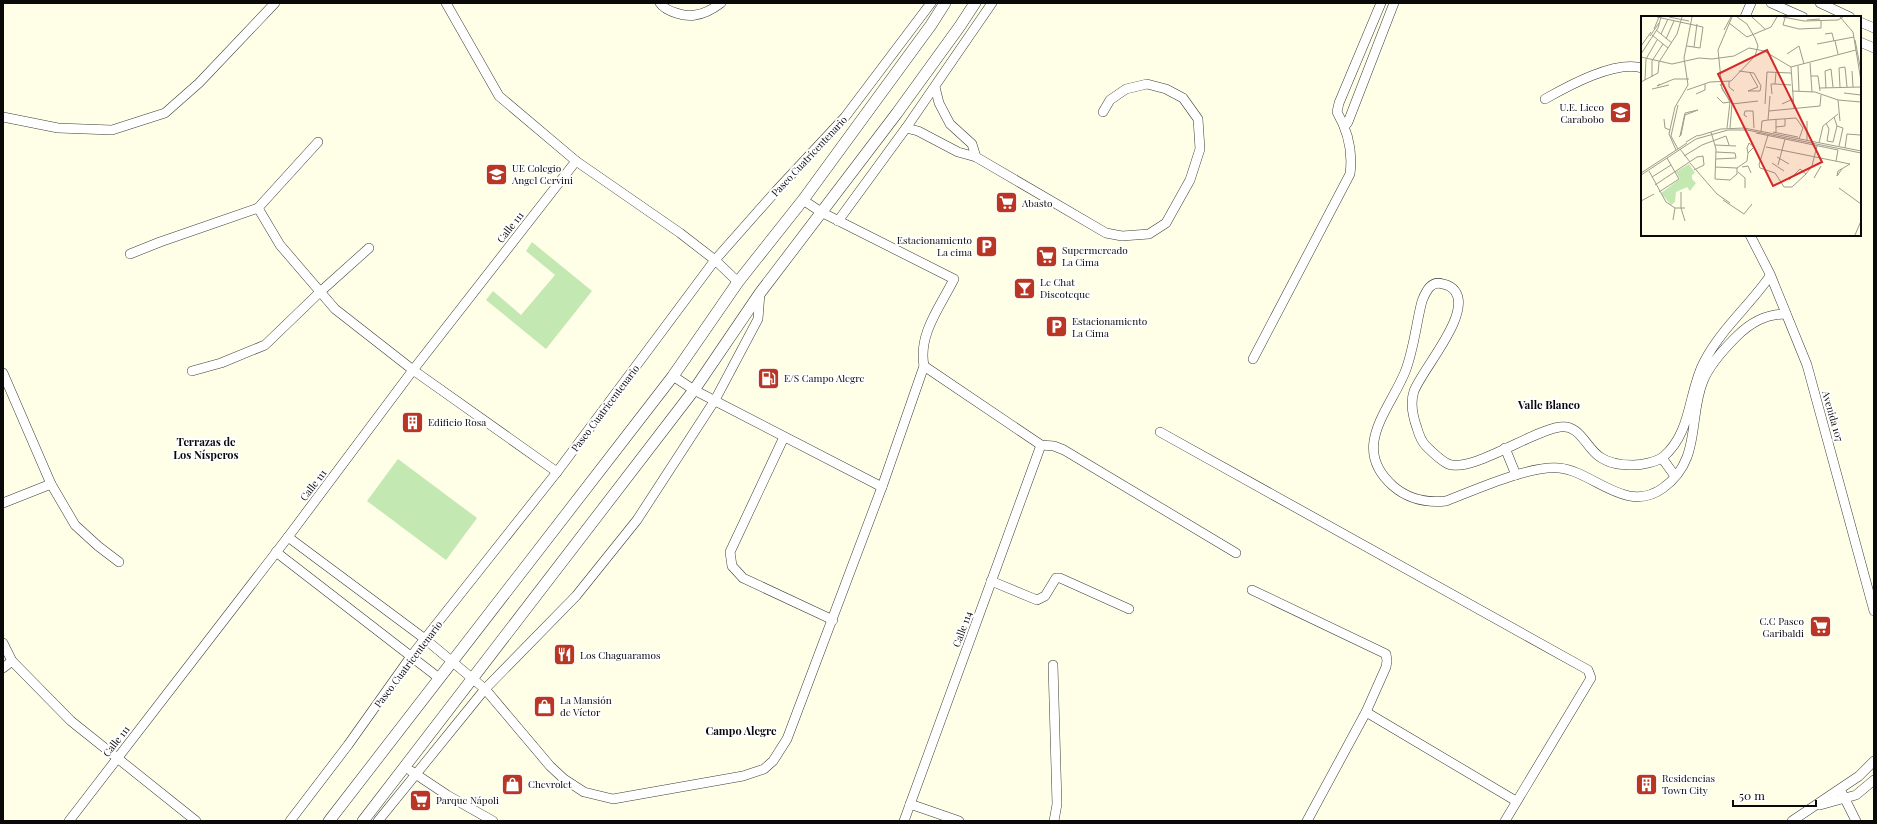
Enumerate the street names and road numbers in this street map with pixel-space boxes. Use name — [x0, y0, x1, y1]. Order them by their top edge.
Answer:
street label: Paseo Cuatricentenario — [768, 112, 850, 199]
street label: Calle 111 — [493, 208, 527, 246]
street label: Paseo Cuatricentenario — [568, 361, 643, 454]
street label: Avenida 107 — [1819, 388, 1847, 443]
street label: Calle 111 — [297, 466, 330, 504]
street label: Calle 114 — [949, 609, 975, 649]
street label: Paseo Cuatricentenario — [371, 617, 446, 710]
street label: Calle 111 — [99, 722, 133, 760]

